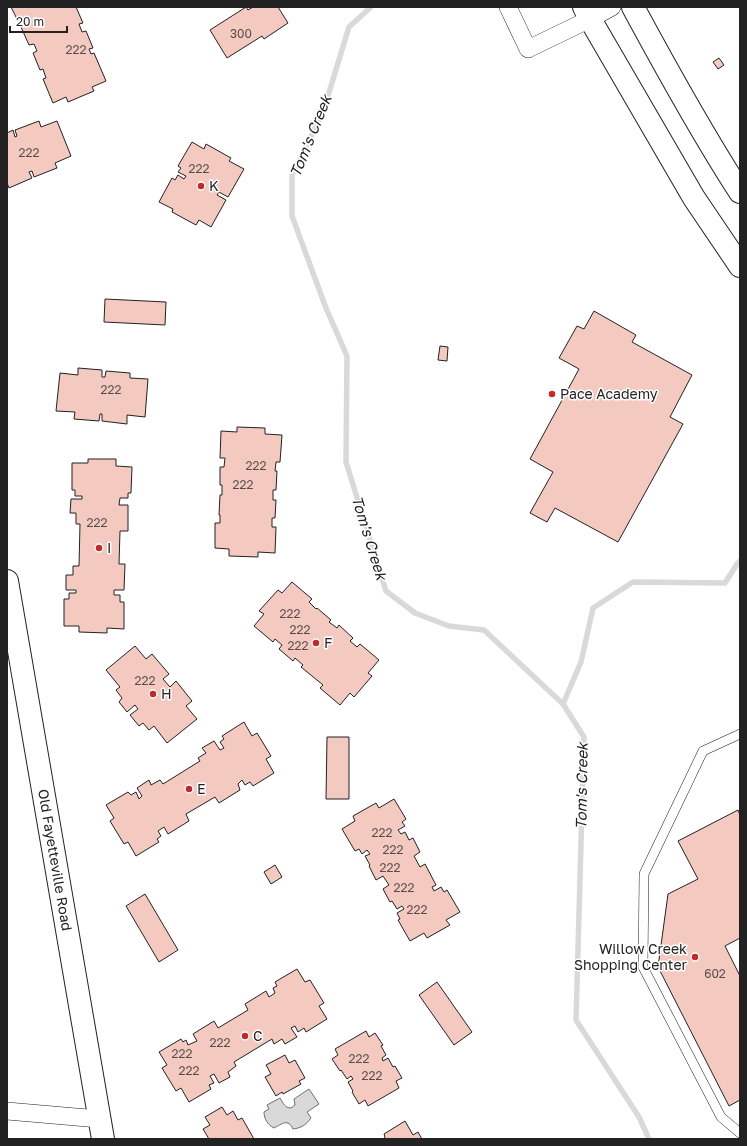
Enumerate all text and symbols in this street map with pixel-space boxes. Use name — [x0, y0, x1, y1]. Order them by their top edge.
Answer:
scale bar — [10, 8, 67, 34]
text: 20 m — [16, 14, 44, 29]
house number: 300 — [230, 26, 252, 41]
house number: 222 — [66, 42, 86, 57]
water label: Tom's Creek — [285, 91, 335, 179]
house number: 222 — [19, 145, 39, 160]
house number: 222 — [189, 161, 209, 176]
place label: K — [209, 177, 219, 194]
marker: K — [196, 181, 206, 191]
house number: 222 — [101, 382, 121, 397]
place label: Pace Academy — [560, 385, 658, 402]
marker: Pace Academy — [547, 389, 557, 399]
house number: 222 — [246, 458, 266, 473]
house number: 222 — [233, 477, 253, 492]
water label: Tom's Creek — [349, 494, 392, 583]
house number: 222 — [87, 515, 107, 530]
place label: I — [107, 539, 111, 556]
marker: I — [94, 543, 104, 553]
house number: 222 — [280, 606, 300, 621]
house number: 222 — [290, 622, 310, 637]
place label: F — [324, 634, 332, 651]
house number: 222 — [288, 638, 308, 653]
marker: F — [311, 638, 321, 648]
house number: 222 — [135, 673, 155, 688]
place label: H — [161, 685, 172, 702]
marker: H — [148, 689, 158, 699]
water label: Tom's Creek — [571, 741, 591, 830]
place label: E — [197, 780, 206, 797]
marker: E — [184, 784, 194, 794]
street label: Old Fayetteville Road — [35, 788, 76, 932]
house number: 222 — [372, 825, 392, 840]
house number: 222 — [383, 842, 403, 857]
house number: 222 — [380, 860, 400, 875]
house number: 222 — [394, 880, 414, 895]
house number: 222 — [407, 902, 427, 917]
place label: Willow Creek Shopping Center — [574, 940, 688, 973]
marker: Willow Creek Shopping Center — [690, 952, 700, 962]
house number: 602 — [704, 966, 726, 981]
place label: C — [253, 1027, 263, 1044]
marker: C — [240, 1031, 250, 1041]
house number: 222 — [210, 1035, 230, 1050]
house number: 222 — [172, 1046, 192, 1061]
house number: 222 — [349, 1051, 369, 1066]
house number: 222 — [179, 1063, 199, 1078]
house number: 222 — [362, 1068, 382, 1083]

